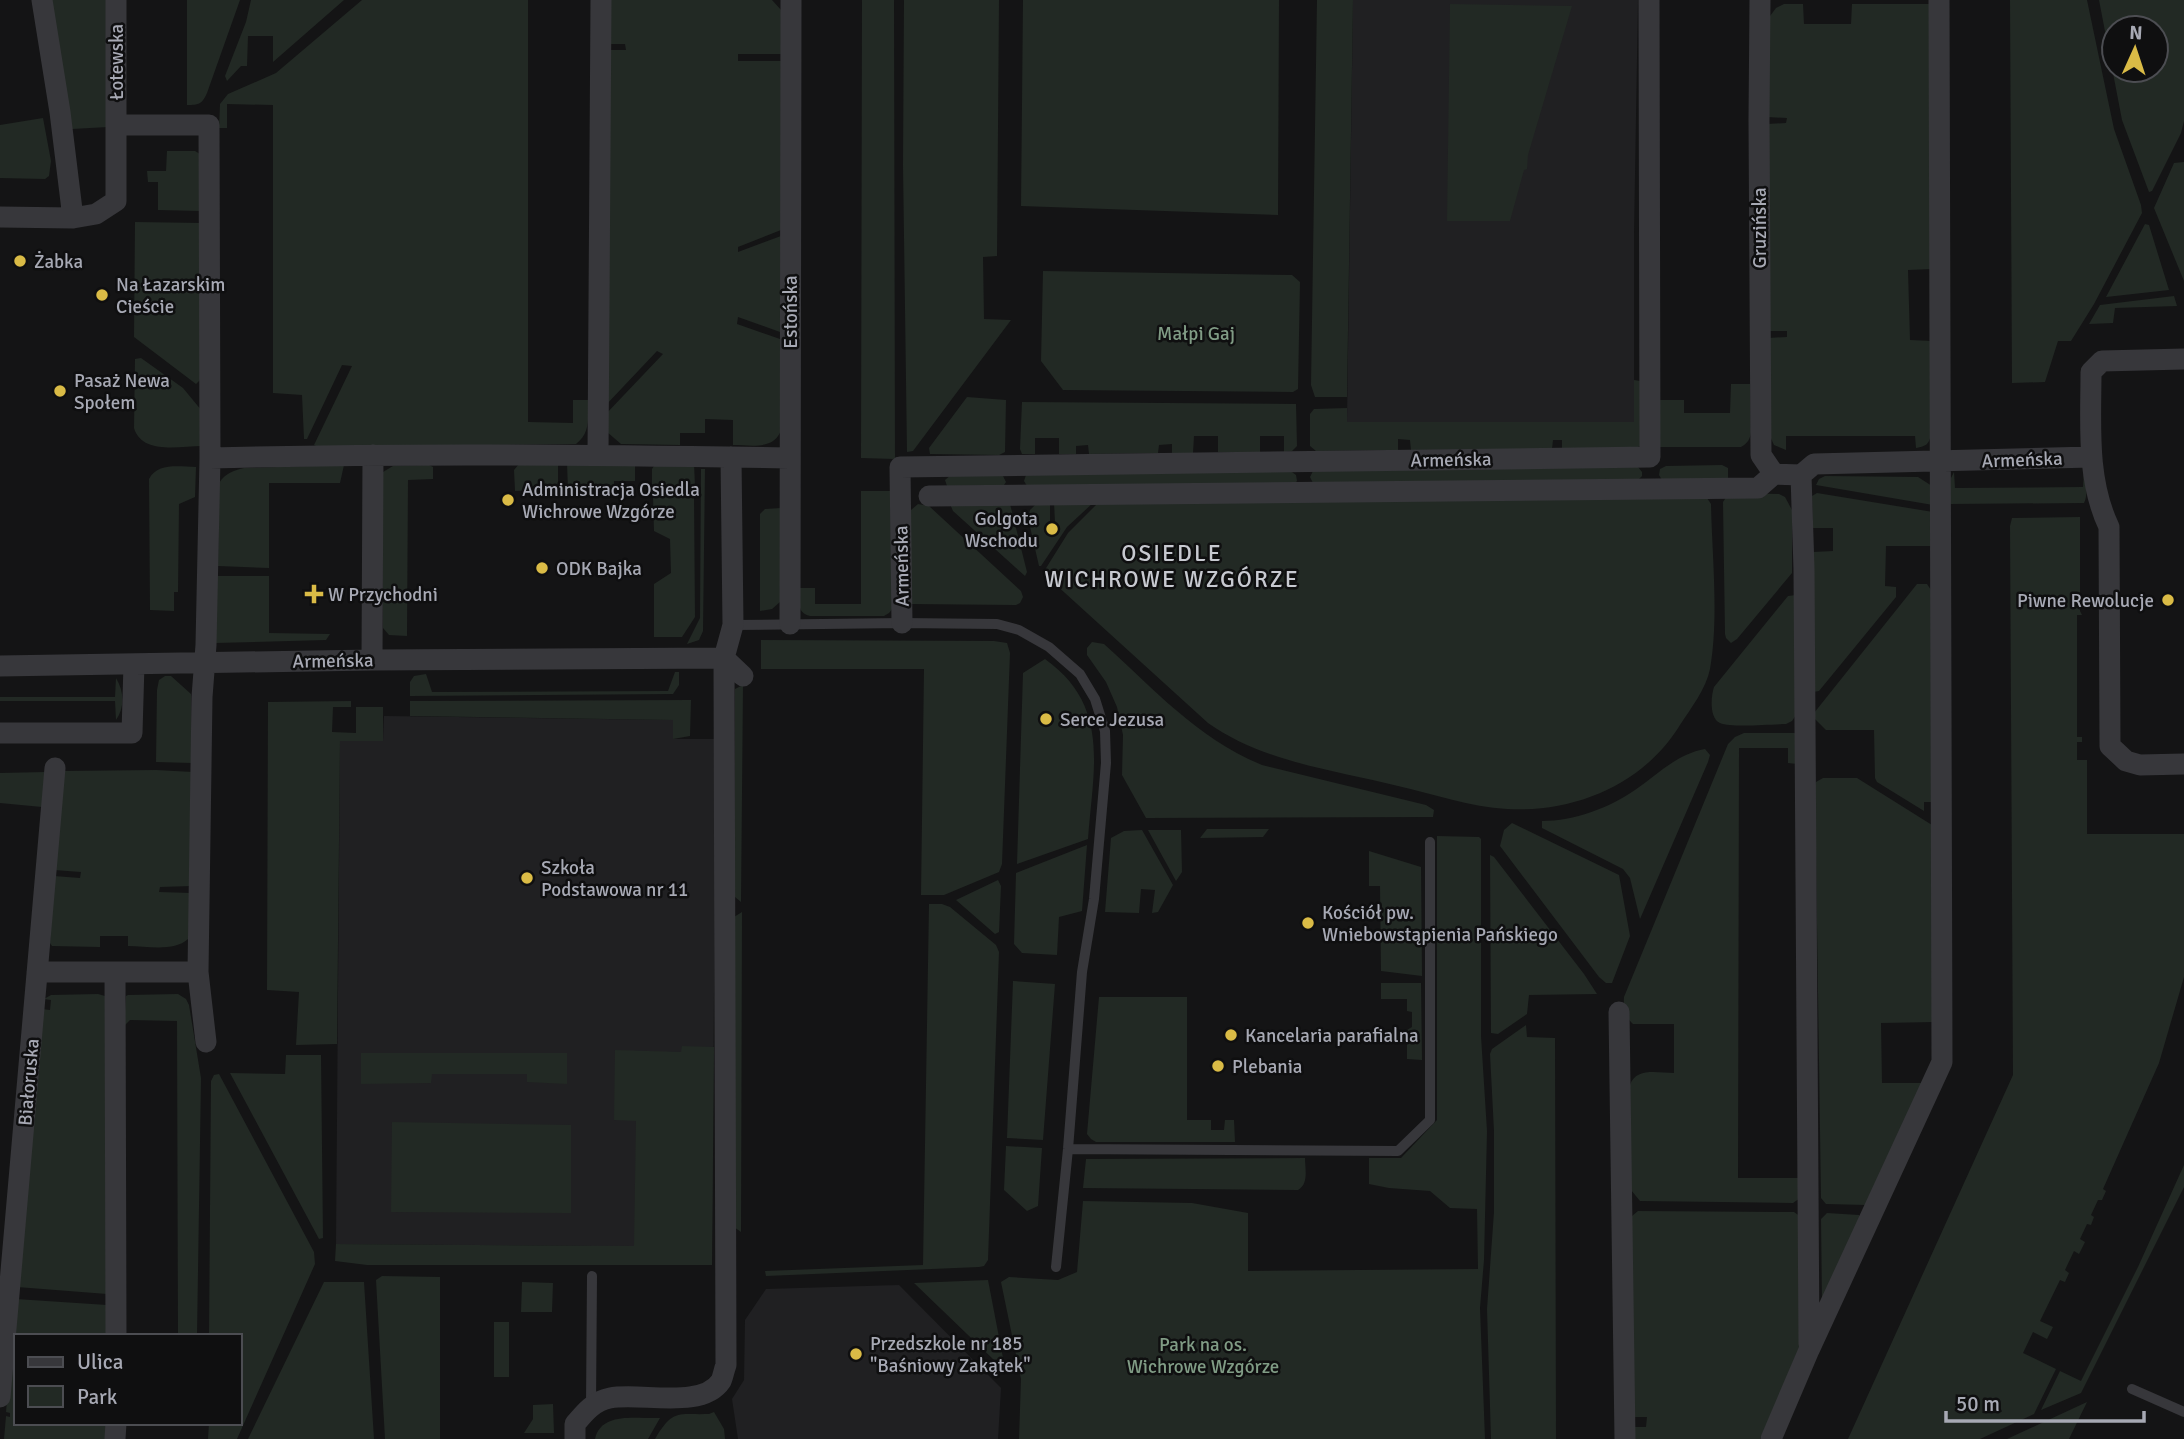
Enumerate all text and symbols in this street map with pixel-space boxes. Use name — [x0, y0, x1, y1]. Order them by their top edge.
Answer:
north arrow — [2100, 14, 2170, 84]
text: N — [2129, 21, 2143, 45]
street label: Łotewska — [105, 24, 129, 100]
street label: Gruzińska — [1748, 187, 1772, 269]
place label: Żabka — [34, 250, 83, 274]
marker: Żabka — [12, 253, 28, 269]
place label: Na Łazarskim Cieście — [116, 273, 225, 319]
street label: Estońska — [779, 275, 803, 349]
marker: Na Łazarskim Cieście — [94, 287, 110, 303]
park label: Małpi Gaj — [1157, 322, 1235, 346]
place label: Pasaż Newa Społem — [74, 369, 170, 415]
marker: Pasaż Newa Społem — [52, 383, 68, 399]
street label: Armeńska — [1410, 447, 1492, 473]
street label: Armeńska — [1981, 447, 2063, 473]
place label: Administracja Osiedla Wichrowe Wzgórze — [522, 478, 700, 524]
marker: Administracja Osiedla Wichrowe Wzgórze — [500, 492, 516, 508]
place label: Golgota Wschodu — [965, 507, 1038, 553]
marker: Golgota Wschodu — [1044, 521, 1060, 537]
street label: Armeńska — [889, 525, 915, 607]
district label: OSIEDLE WICHROWE WZGÓRZE — [1044, 539, 1300, 594]
place label: ODK Bajka — [556, 557, 642, 581]
marker: ODK Bajka — [534, 560, 550, 576]
place label: W Przychodni — [328, 583, 438, 607]
marker: W Przychodni — [306, 586, 322, 602]
place label: Piwne Rewolucje — [2017, 589, 2154, 613]
marker: Piwne Rewolucje — [2160, 592, 2176, 608]
street label: Armeńska — [292, 648, 374, 674]
place label: Serce Jezusa — [1060, 708, 1164, 732]
marker: Serce Jezusa — [1038, 711, 1054, 727]
place label: Szkoła Podstawowa nr 11 — [541, 856, 688, 902]
marker: Szkoła Podstawowa nr 11 — [519, 870, 535, 886]
place label: Kościół pw. Wniebowstąpienia Pańskiego — [1322, 901, 1558, 947]
marker: Kościół pw. Wniebowstąpienia Pańskiego — [1300, 915, 1316, 931]
place label: Kancelaria parafialna — [1245, 1024, 1419, 1048]
marker: Kancelaria parafialna — [1223, 1027, 1239, 1043]
street label: Białoruska — [13, 1038, 45, 1127]
place label: Plebania — [1232, 1055, 1302, 1079]
marker: Plebania — [1210, 1058, 1226, 1074]
place label: Przedszkole nr 185 "Baśniowy Zakątek" — [870, 1332, 1031, 1378]
park label: Park na os. Wichrowe Wzgórze — [1127, 1333, 1279, 1379]
legend — [14, 1334, 242, 1425]
marker: Przedszkole nr 185 "Baśniowy Zakątek" — [848, 1346, 864, 1362]
text: Ulica — [77, 1349, 123, 1375]
scale bar — [1946, 1380, 2144, 1424]
text: Park — [77, 1384, 118, 1410]
text: 50 m — [1956, 1391, 2000, 1417]

